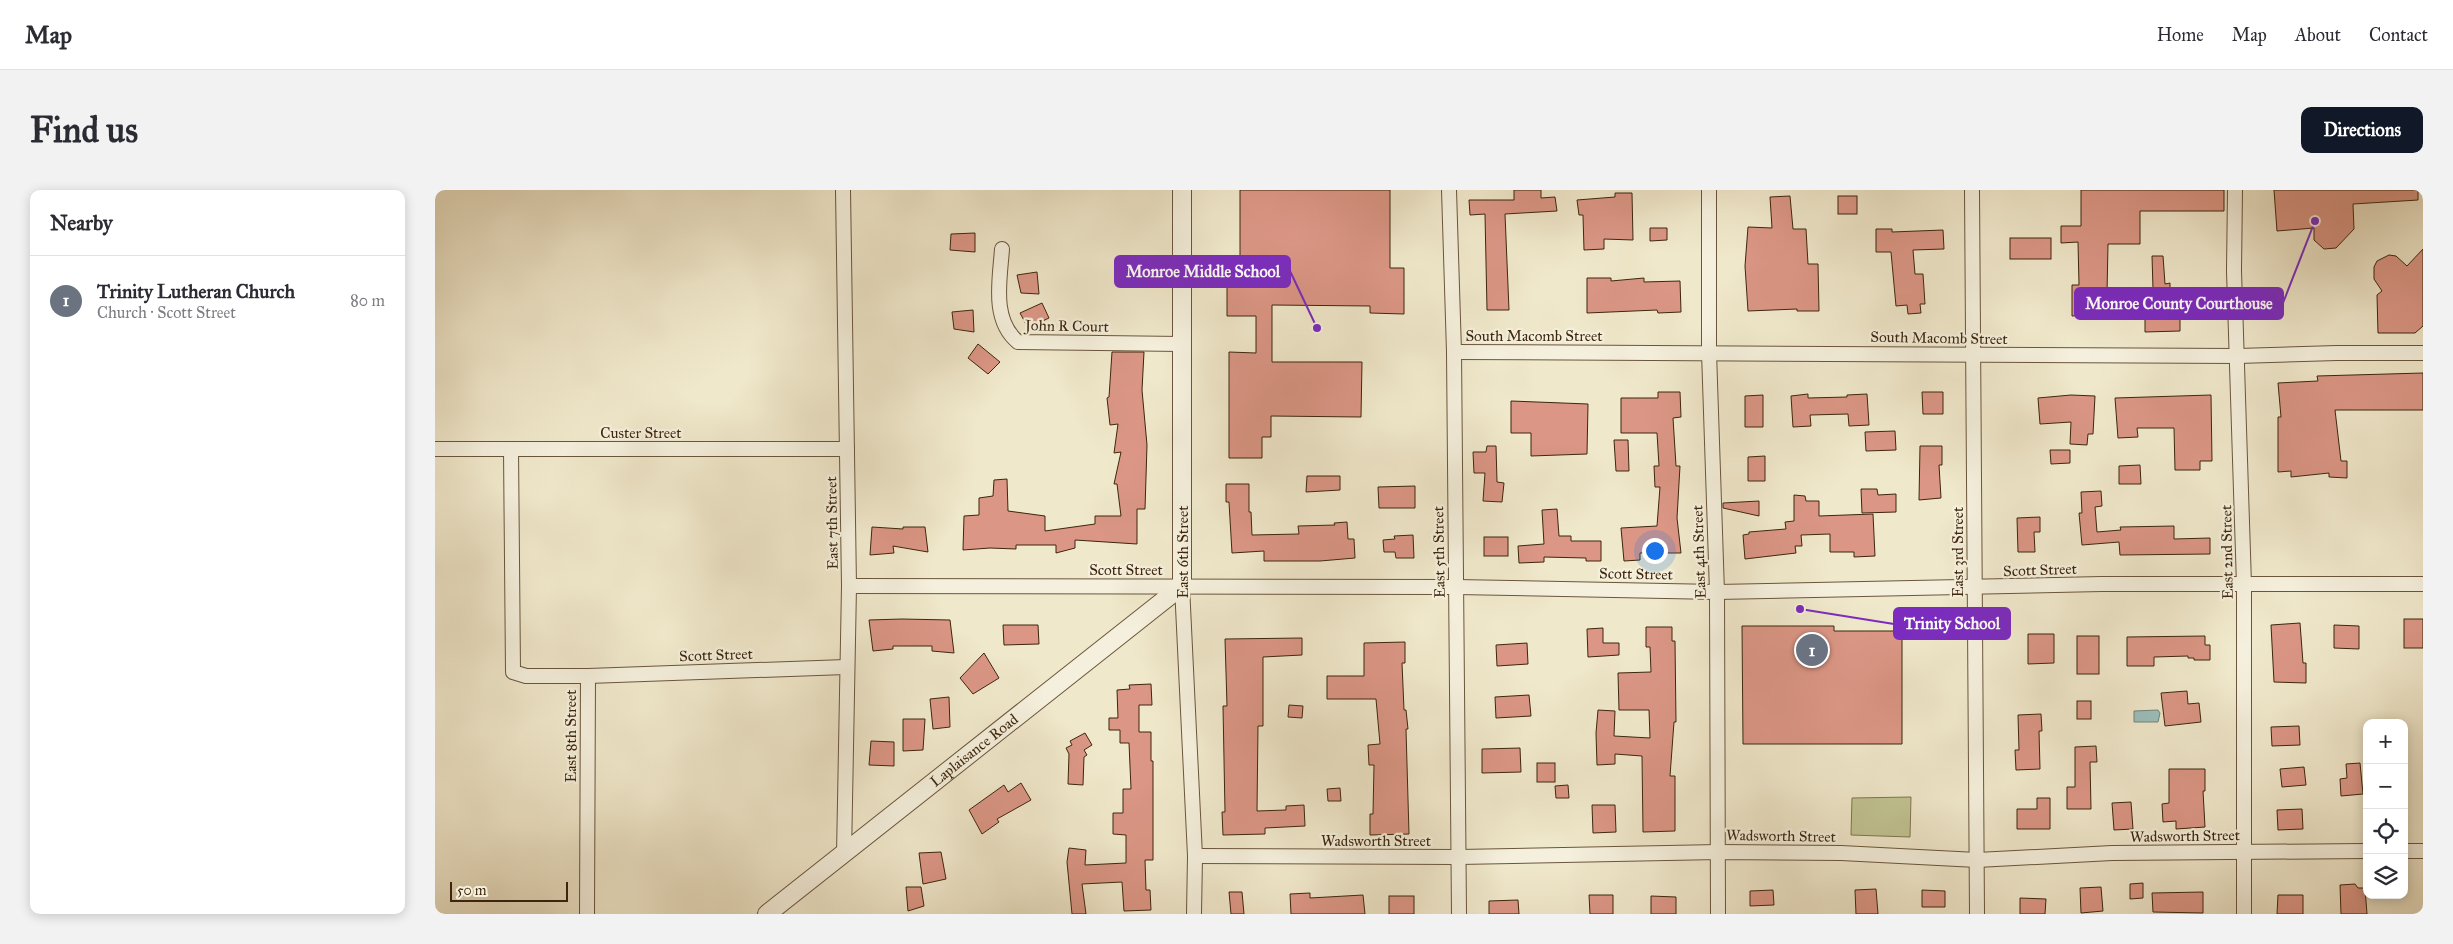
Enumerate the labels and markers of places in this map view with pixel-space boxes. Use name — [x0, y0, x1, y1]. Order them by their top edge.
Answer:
callout: Monroe Middle School — [1115, 256, 1290, 287]
callout: Monroe County Courthouse — [2075, 288, 2283, 319]
callout: Trinity School — [1894, 608, 2010, 639]
pin: 1 — [1796, 631, 1828, 669]

